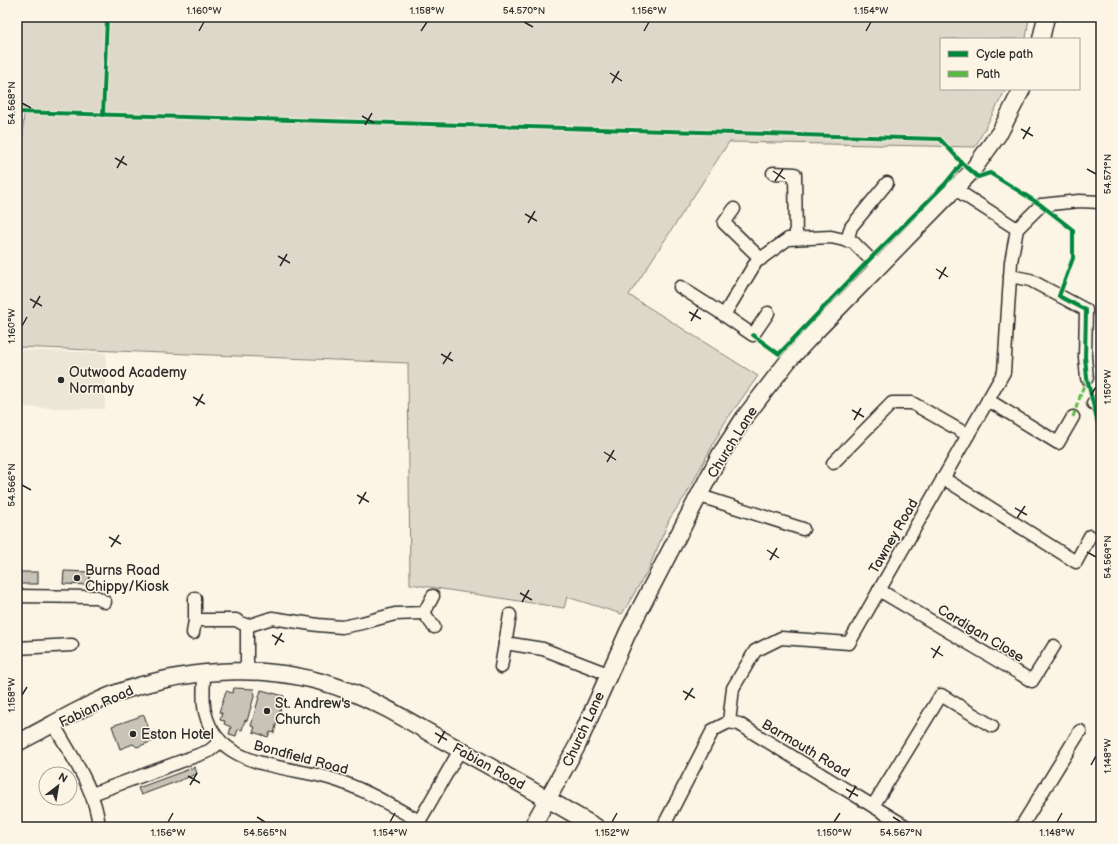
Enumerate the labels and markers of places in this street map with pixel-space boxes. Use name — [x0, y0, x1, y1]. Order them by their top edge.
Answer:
place label: Outwood Academy Normanby — [69, 364, 187, 397]
marker: Outwood Academy Normanby — [56, 375, 66, 385]
place label: Burns Road Chippy/Kiosk — [85, 562, 169, 595]
marker: Burns Road Chippy/Kiosk — [72, 573, 82, 583]
place label: St. Andrew's Church — [275, 695, 350, 728]
marker: St. Andrew's Church — [262, 706, 272, 716]
place label: Eston Hotel — [141, 726, 214, 743]
marker: Eston Hotel — [128, 729, 138, 739]

